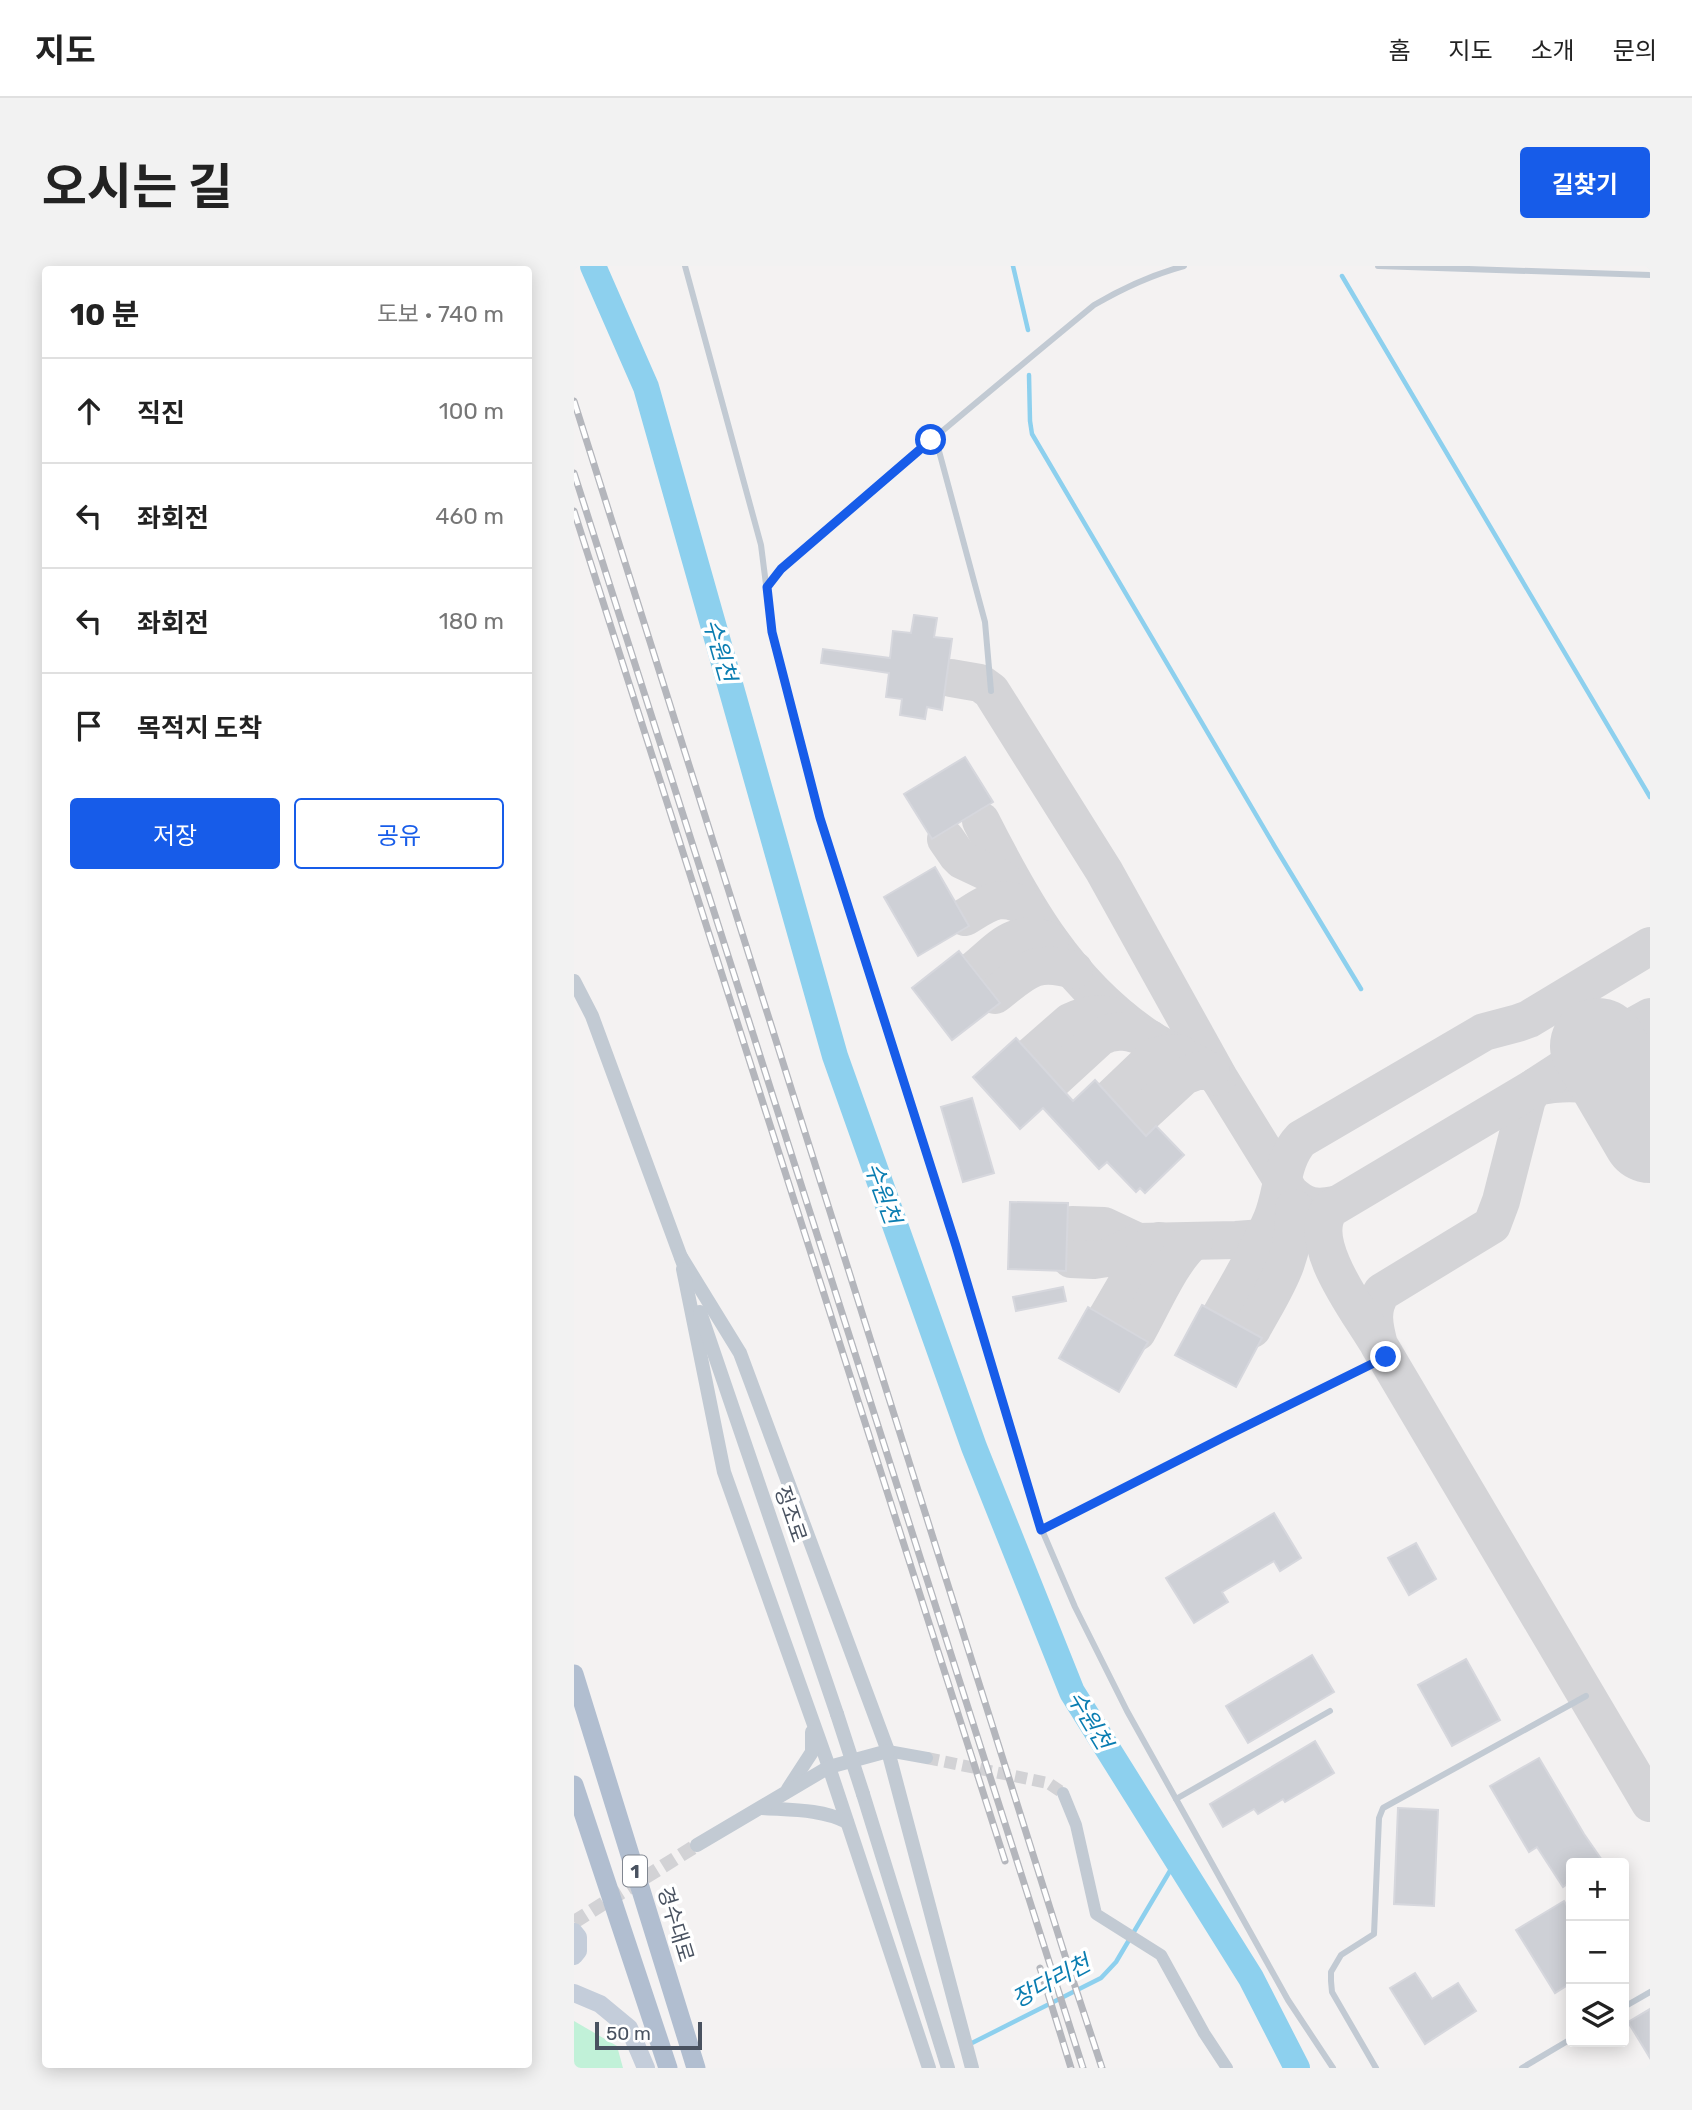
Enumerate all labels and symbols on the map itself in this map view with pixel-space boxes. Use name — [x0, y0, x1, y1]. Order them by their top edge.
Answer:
route start — [915, 424, 946, 455]
water label: 수원천 — [698, 616, 743, 687]
water label: 수원천 — [859, 1158, 908, 1230]
route end — [1370, 1341, 1401, 1372]
street label: 정조로 — [770, 1483, 812, 1545]
water label: 수원천 — [1062, 1686, 1120, 1757]
road number: 1 — [623, 1856, 647, 1886]
street label: 경수대로 — [653, 1883, 699, 1965]
water label: 장다리천 — [1007, 1947, 1097, 2013]
scale bar — [595, 2019, 702, 2051]

